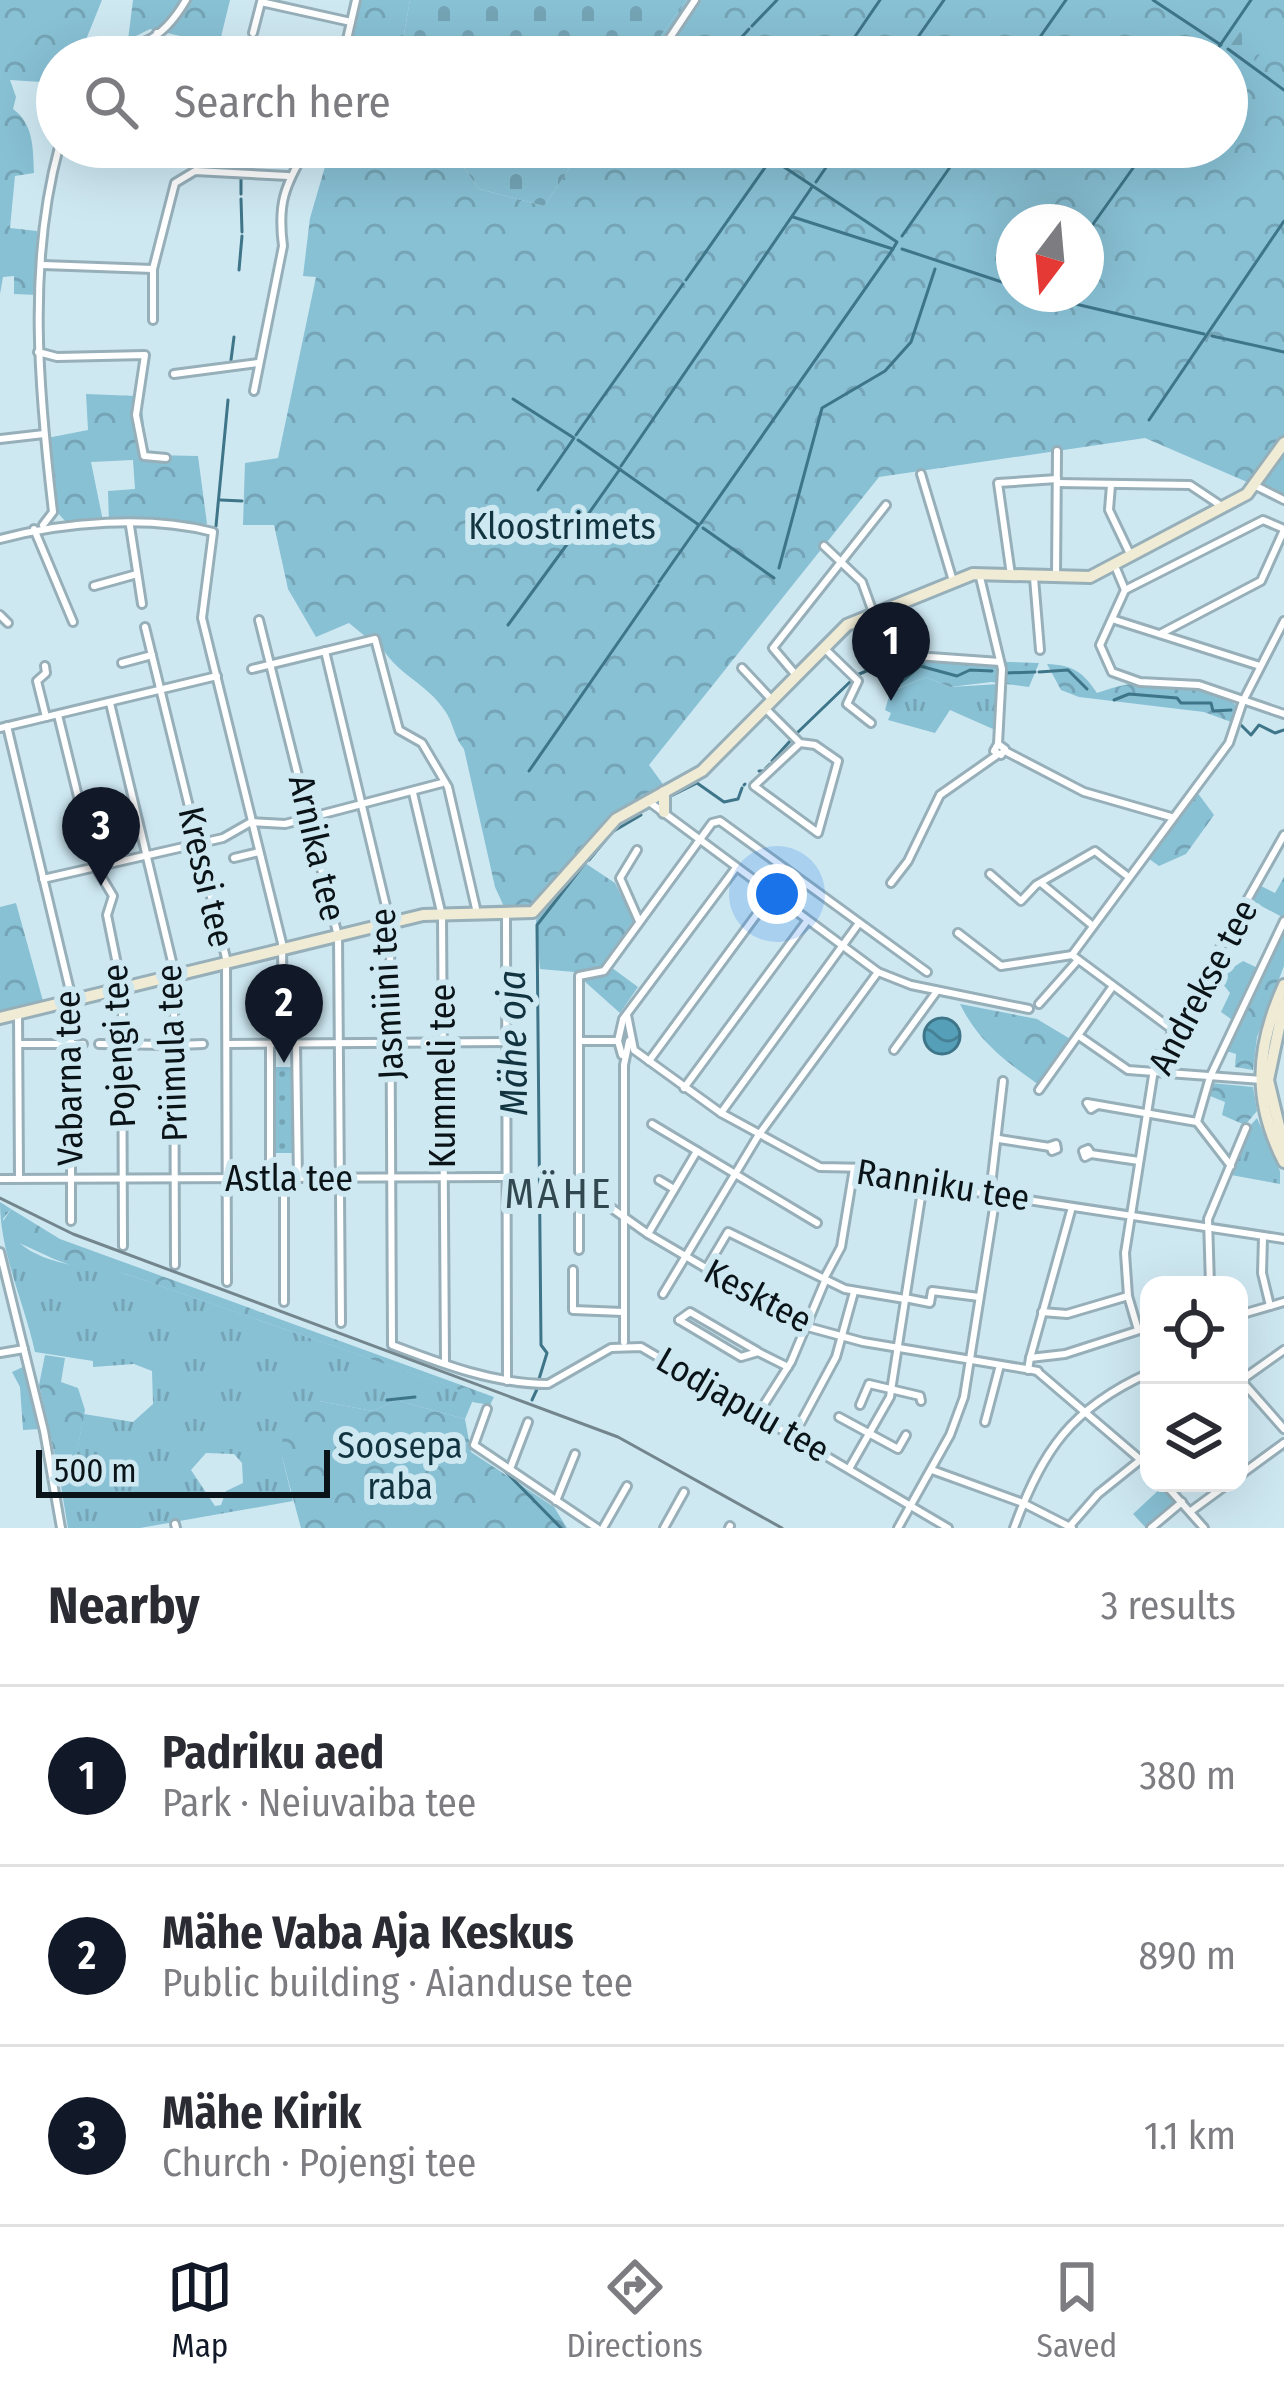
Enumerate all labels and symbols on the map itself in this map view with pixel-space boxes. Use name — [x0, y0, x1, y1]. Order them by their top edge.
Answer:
north arrow — [996, 204, 1104, 312]
park label: Kloostrimets — [468, 505, 656, 549]
pin: 1 — [852, 602, 930, 701]
street label: Arnika tee — [279, 771, 355, 925]
pin: 3 — [62, 787, 140, 886]
street label: Kressi tee — [168, 802, 244, 952]
your location — [747, 864, 807, 924]
street label: Andrekse tee — [1139, 892, 1267, 1082]
street label: Jasmiini tee — [361, 907, 413, 1081]
street label: Pojengi tee — [93, 963, 145, 1129]
street label: Priimula tee — [147, 964, 197, 1142]
pin: 2 — [245, 964, 323, 1063]
water label: Mähe oja — [489, 970, 537, 1116]
street label: Kummeli tee — [421, 984, 465, 1168]
street label: Vabarna tee — [45, 990, 93, 1166]
street label: Ranniku tee — [853, 1150, 1033, 1220]
street label: Astla tee — [225, 1157, 353, 1201]
district label: MÄHE — [504, 1169, 614, 1219]
street label: Kesktee — [697, 1250, 819, 1342]
street label: Lodjapuu tee — [649, 1338, 837, 1472]
park label: Soosepa raba — [337, 1424, 463, 1509]
scale bar — [36, 1444, 330, 1497]

